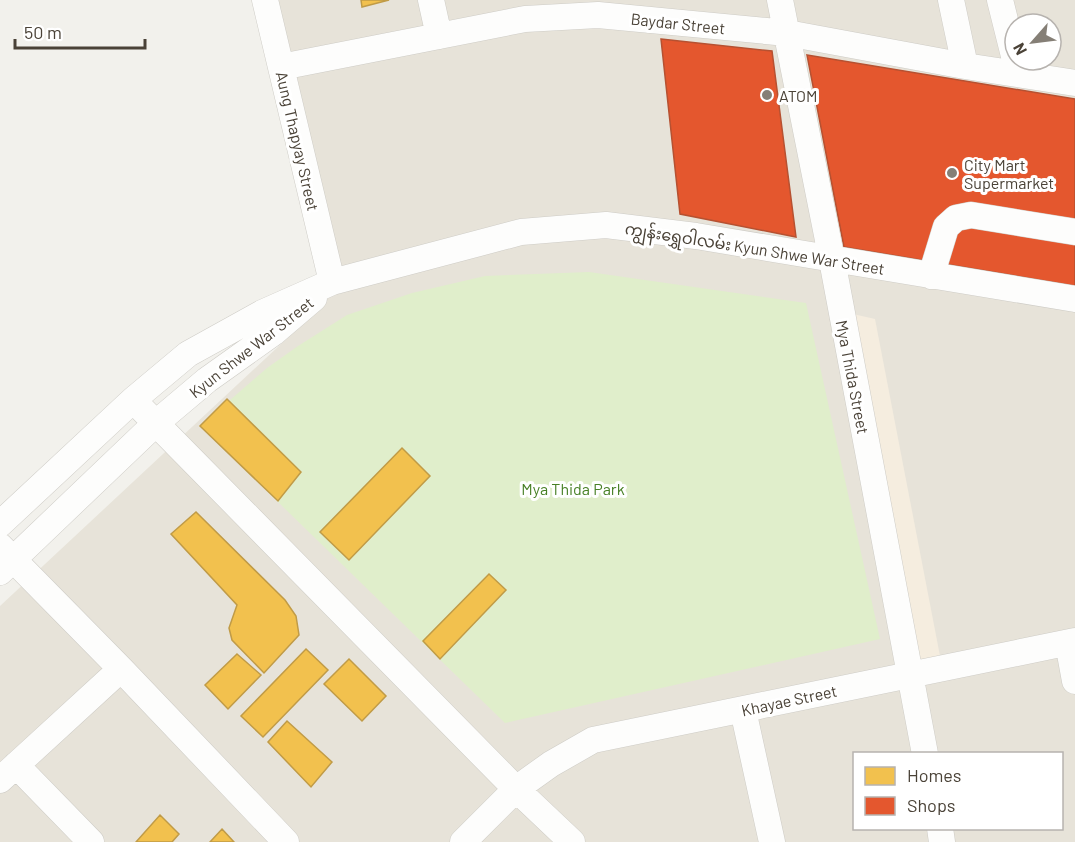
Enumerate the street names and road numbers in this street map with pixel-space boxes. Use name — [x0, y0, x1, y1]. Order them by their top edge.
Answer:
street label: Baydar Street — [630, 9, 726, 37]
street label: Aung Thapyay Street — [273, 69, 323, 213]
street label: ကျွန်းရွှေဝါလမ်း Kyun Shwe War Street — [623, 217, 886, 285]
street label: Kyun Shwe War Street — [185, 293, 317, 401]
street label: Mya Thida Street — [833, 318, 873, 436]
street label: Khayae Street — [739, 681, 839, 719]

